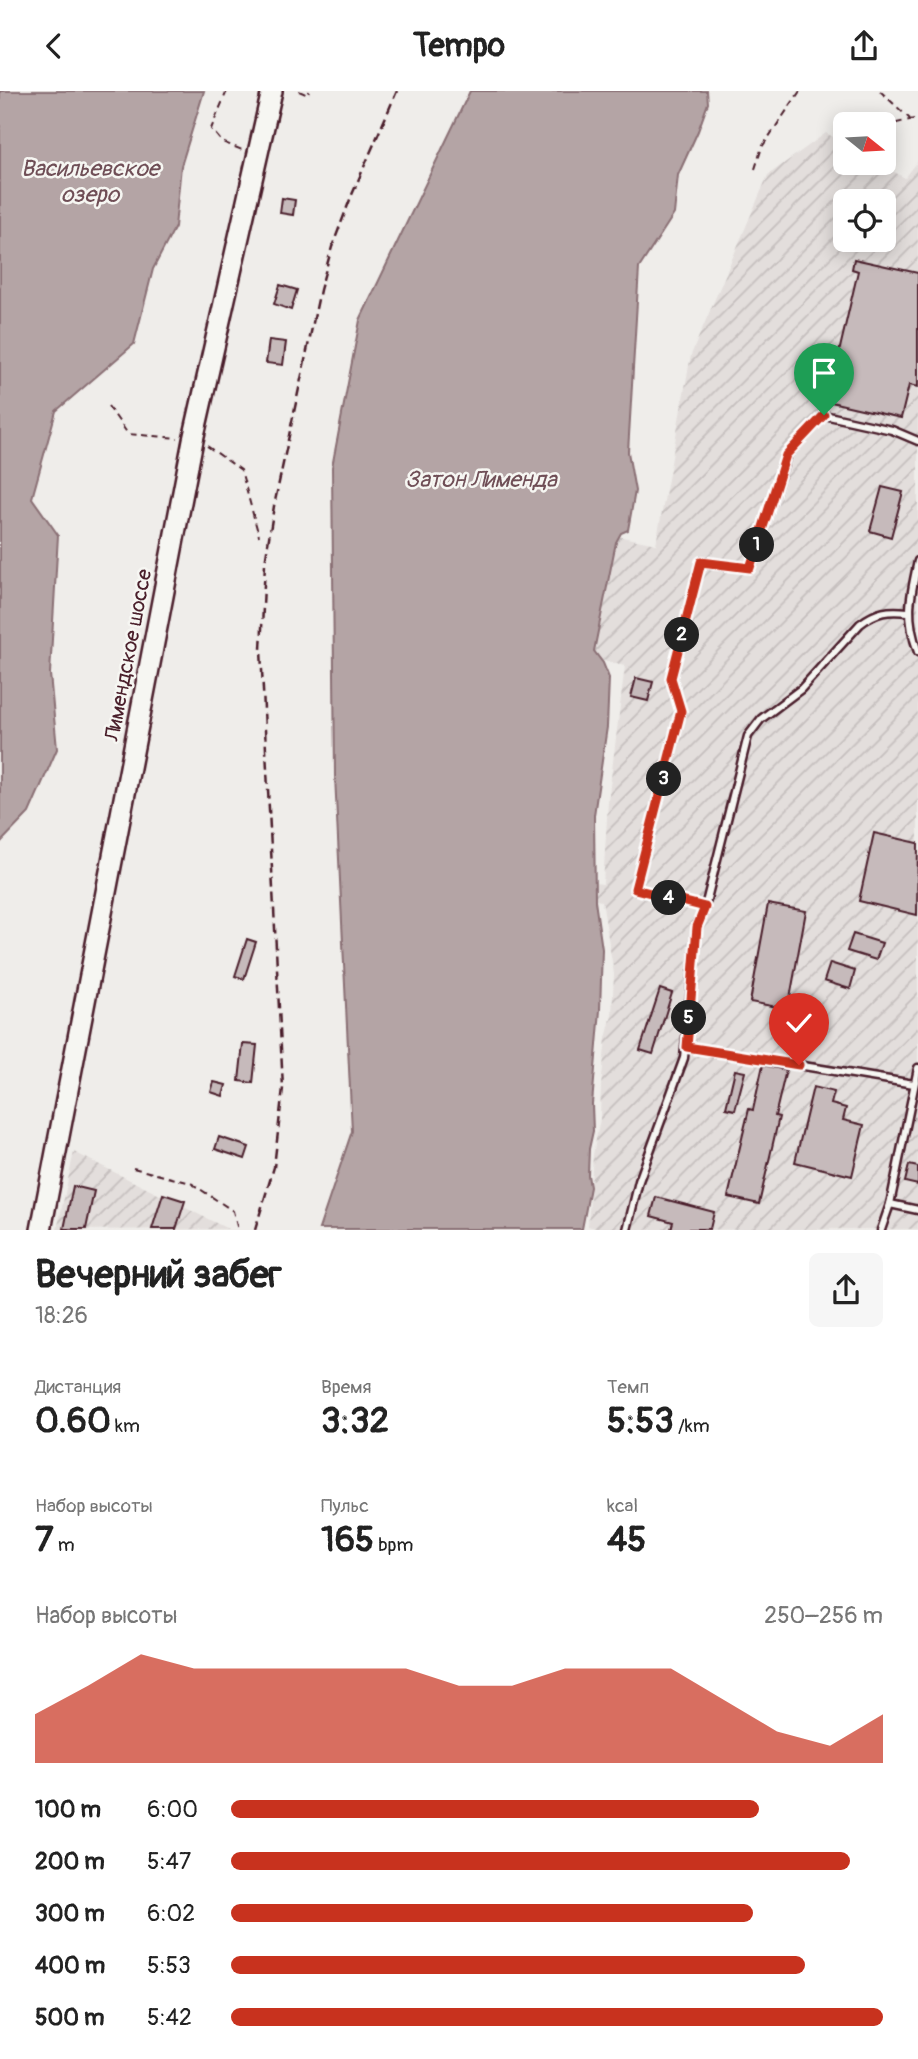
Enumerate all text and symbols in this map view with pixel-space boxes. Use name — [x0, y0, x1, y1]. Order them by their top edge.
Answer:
text: Tempo — [413, 26, 505, 66]
icon: back — [35, 27, 73, 65]
icon: share — [845, 27, 883, 65]
north arrow — [833, 112, 896, 175]
map controls — [833, 112, 896, 252]
water label: Васильевское озеро — [21, 154, 162, 209]
button: locate — [833, 189, 896, 252]
pin — [794, 343, 854, 415]
icon: arrive — [805, 354, 843, 392]
water label: Затон Лименда — [405, 465, 558, 494]
pin: 1 — [740, 527, 774, 563]
text: 1 — [753, 532, 760, 556]
street label: Лимендское шоссе — [98, 566, 159, 744]
pin: 2 — [664, 617, 700, 653]
text: 2 — [676, 622, 687, 646]
pin: 3 — [646, 761, 682, 797]
text: 3 — [658, 766, 669, 790]
pin: 4 — [652, 881, 686, 915]
text: 4 — [663, 885, 674, 909]
pin — [769, 993, 829, 1065]
pin: 5 — [672, 1000, 706, 1035]
icon: check — [780, 1004, 818, 1042]
text: 5 — [683, 1005, 694, 1029]
text: Вечерний забег — [35, 1251, 282, 1299]
button: share — [809, 1253, 883, 1327]
text: 18:26 — [35, 1301, 88, 1330]
text: Дистанция — [35, 1375, 121, 1399]
text: Время — [321, 1375, 372, 1399]
text: Темп — [607, 1375, 649, 1399]
text: 0.60 — [35, 1399, 111, 1443]
text: 3:32 — [321, 1399, 389, 1443]
text: 5:53 — [607, 1399, 674, 1443]
text: km — [111, 1414, 140, 1438]
text: /km — [674, 1414, 710, 1438]
text: Набор высоты — [35, 1494, 153, 1518]
text: Пульс — [321, 1494, 369, 1518]
text: kcal — [607, 1494, 638, 1518]
text: 7 — [35, 1518, 54, 1562]
text: 165 — [321, 1518, 374, 1562]
text: 45 — [607, 1518, 646, 1562]
text: m — [54, 1533, 75, 1557]
text: bpm — [374, 1533, 413, 1557]
text: Набор высоты — [35, 1601, 177, 1630]
text: 250–256 m — [764, 1601, 883, 1630]
text: 100 m — [35, 1795, 101, 1824]
text: 6:00 — [147, 1795, 198, 1824]
text: 200 m — [35, 1847, 105, 1876]
text: 5:47 — [147, 1847, 191, 1876]
text: 300 m — [35, 1899, 105, 1928]
text: 6:02 — [147, 1899, 195, 1928]
text: 400 m — [35, 1951, 105, 1980]
text: 5:53 — [147, 1951, 191, 1980]
text: 500 m — [35, 2003, 104, 2032]
text: 5:42 — [147, 2003, 192, 2032]

